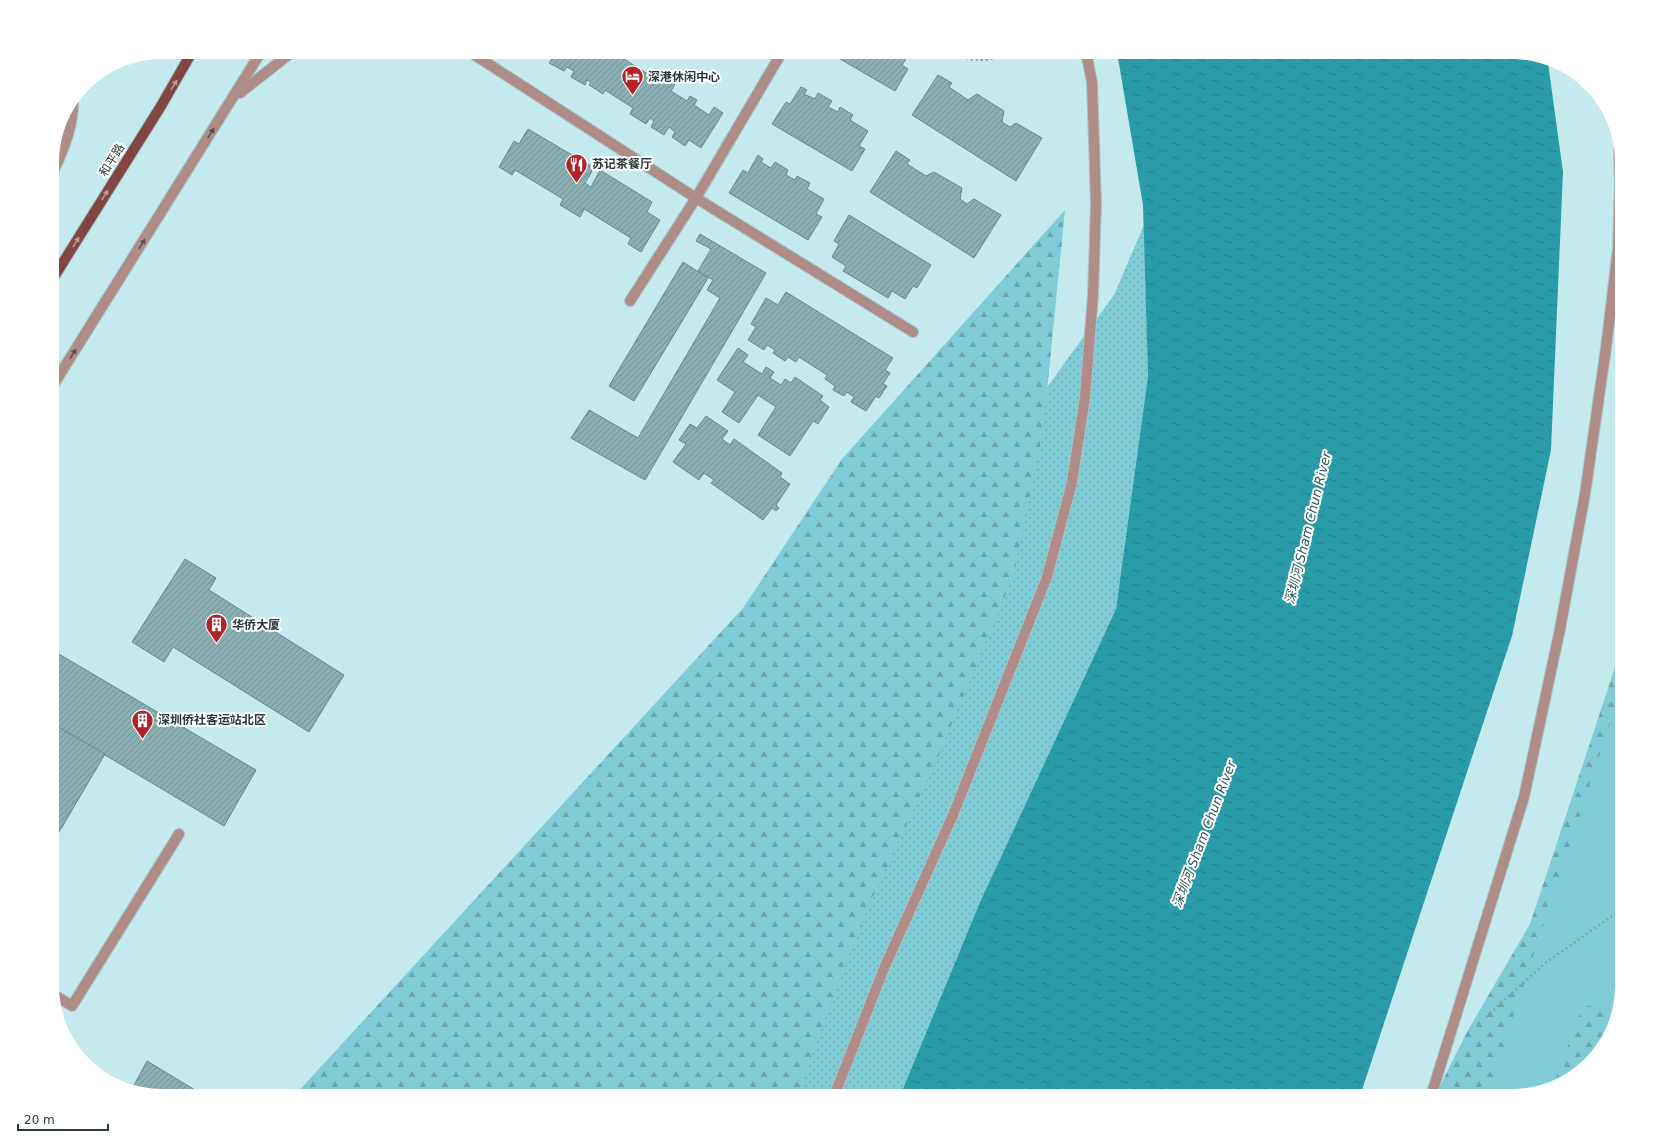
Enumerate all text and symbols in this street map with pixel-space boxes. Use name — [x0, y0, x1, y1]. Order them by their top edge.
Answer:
hotel icon: 深港休闲中心 — [620, 64, 646, 97]
place label: 深港休闲中心 — [648, 70, 720, 84]
one-way arrow — [170, 80, 178, 90]
one-way arrow — [207, 128, 215, 139]
street label: 和平路 — [97, 141, 127, 179]
restaurant icon: 苏记茶餐厅 — [563, 151, 589, 184]
place label: 苏记茶餐厅 — [592, 157, 652, 171]
one-way arrow — [101, 190, 109, 200]
one-way arrow — [72, 236, 79, 248]
one-way arrow — [138, 239, 146, 249]
one-way arrow — [69, 349, 77, 359]
water label: 深圳河 Sham Chun River — [1282, 449, 1335, 605]
building icon: 华侨大厦 — [203, 612, 229, 645]
place label: 华侨大厦 — [232, 618, 280, 632]
building icon: 深圳侨社客运站北区 — [130, 707, 156, 740]
place label: 深圳侨社客运站北区 — [158, 713, 266, 727]
water label: 深圳河 Sham Chun River — [1169, 757, 1240, 910]
scale bar — [18, 1106, 108, 1132]
text: 20 m — [24, 1113, 55, 1127]

